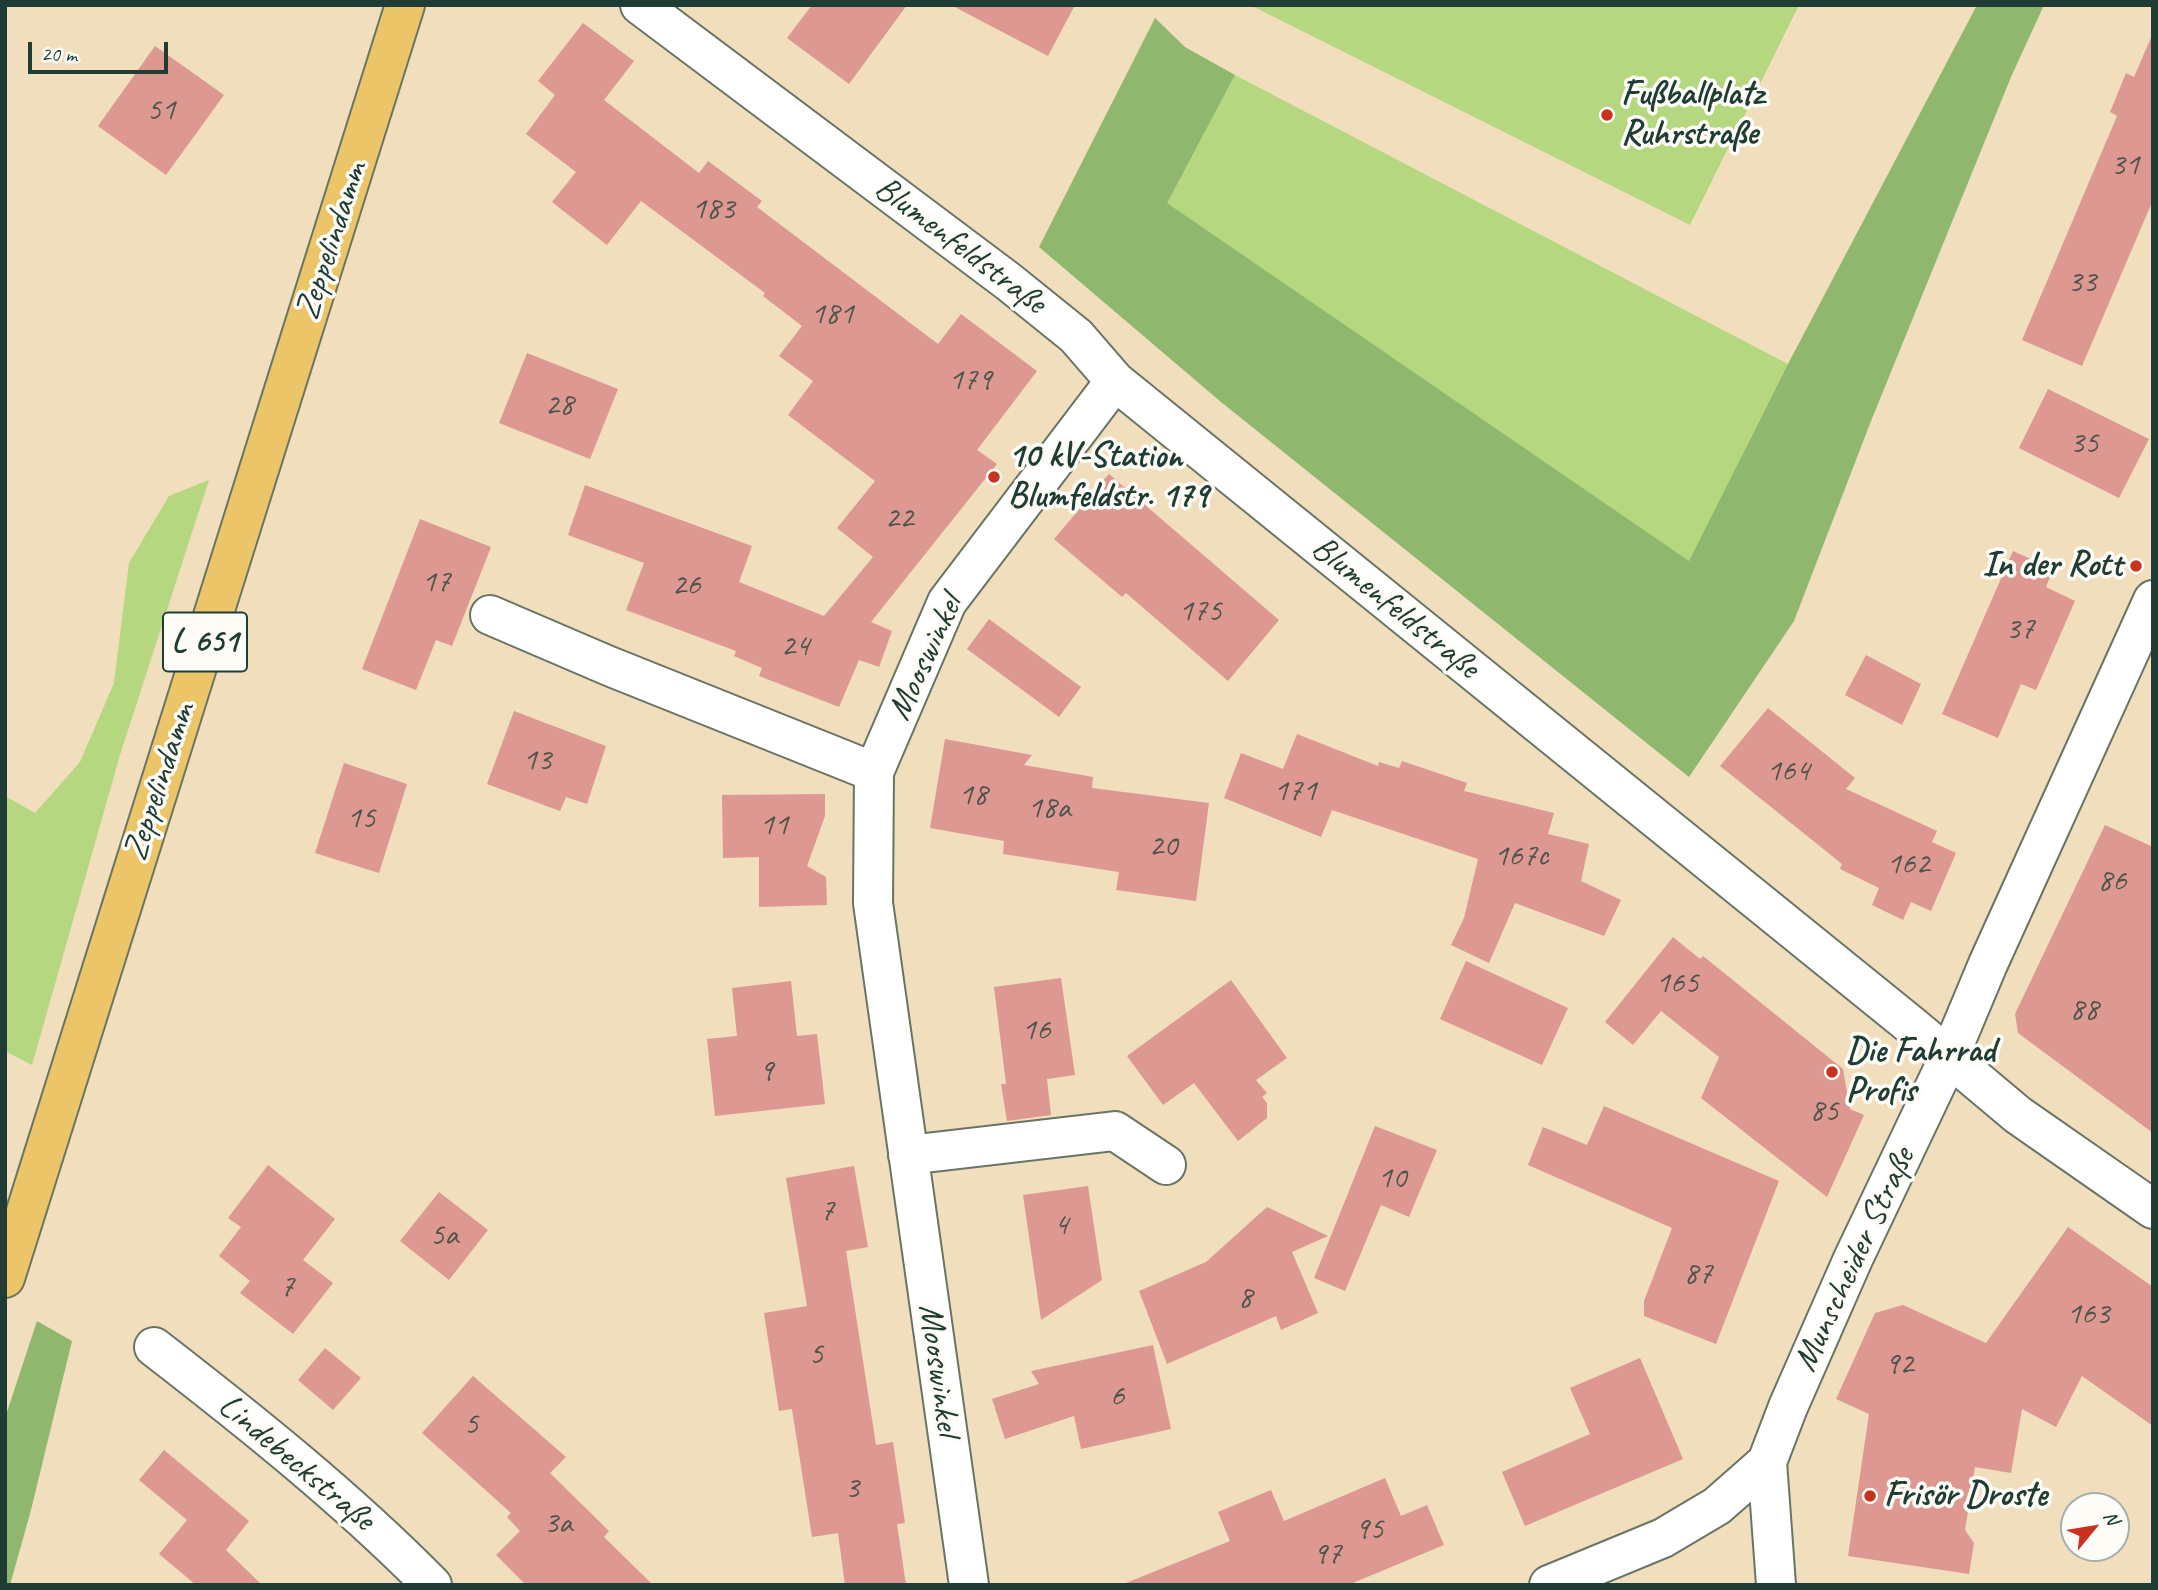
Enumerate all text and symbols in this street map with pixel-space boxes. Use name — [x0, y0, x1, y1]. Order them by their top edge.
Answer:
scale bar — [32, 28, 172, 72]
text: 20 m — [41, 41, 77, 67]
place label: Fußballplatz Ruhrstraße — [1621, 74, 1764, 156]
house number: 51 — [147, 92, 175, 130]
marker: Fußballplatz Ruhrstraße — [1599, 107, 1615, 123]
house number: 31 — [2111, 147, 2139, 185]
street label: Zeppelindamm — [287, 157, 377, 325]
street label: Blumenfeldstraße — [866, 168, 1054, 324]
house number: 183 — [691, 191, 735, 229]
house number: 33 — [2068, 264, 2096, 302]
house number: 181 — [810, 296, 854, 334]
house number: 179 — [948, 362, 992, 400]
house number: 28 — [545, 387, 573, 425]
house number: 35 — [2070, 425, 2098, 463]
place label: 10 kV-Station Blumfeldstr. 179 — [1008, 436, 1208, 518]
marker: 10 kV-Station Blumfeldstr. 179 — [986, 469, 1002, 485]
house number: 22 — [885, 500, 913, 538]
street label: Blumenfeldstraße — [1303, 528, 1487, 688]
place label: In der Rott — [1982, 545, 2122, 587]
marker: In der Rott — [2128, 558, 2144, 574]
house number: 17 — [422, 564, 450, 602]
house number: 26 — [672, 567, 700, 605]
street label: Mooswinkel — [879, 589, 973, 727]
house number: 175 — [1178, 593, 1222, 631]
house number: 37 — [2006, 611, 2034, 649]
road number: L 651 — [163, 612, 247, 671]
house number: 24 — [781, 628, 809, 666]
street label: Zeppelindamm — [115, 698, 205, 866]
house number: 13 — [523, 742, 551, 780]
house number: 164 — [1766, 753, 1810, 791]
house number: 171 — [1273, 773, 1317, 811]
house number: 18 — [959, 777, 987, 815]
house number: 18a — [1028, 790, 1070, 828]
house number: 15 — [347, 800, 375, 838]
house number: 11 — [760, 807, 788, 845]
house number: 20 — [1149, 828, 1177, 866]
house number: 167c — [1494, 838, 1548, 876]
house number: 162 — [1886, 846, 1930, 884]
house number: 86 — [2098, 863, 2126, 901]
house number: 165 — [1655, 965, 1699, 1003]
house number: 88 — [2070, 992, 2098, 1030]
house number: 16 — [1022, 1012, 1050, 1050]
place label: Die Fahrrad Profis — [1846, 1031, 1995, 1113]
house number: 9 — [759, 1053, 773, 1091]
marker: Die Fahrrad Profis — [1824, 1064, 1840, 1080]
house number: 85 — [1810, 1093, 1838, 1131]
street label: Munscheider Straße — [1785, 1142, 1925, 1378]
house number: 10 — [1378, 1160, 1406, 1198]
house number: 7 — [820, 1193, 834, 1231]
house number: 4 — [1054, 1207, 1068, 1245]
house number: 5a — [430, 1217, 458, 1255]
house number: 87 — [1684, 1256, 1712, 1294]
house number: 7 — [280, 1269, 294, 1307]
house number: 8 — [1238, 1280, 1252, 1318]
house number: 163 — [2066, 1296, 2110, 1334]
street label: Mooswinkel — [908, 1301, 968, 1439]
house number: 5 — [809, 1336, 823, 1374]
house number: 92 — [1885, 1346, 1913, 1384]
house number: 6 — [1110, 1378, 1124, 1416]
street label: Lindebeckstraße — [209, 1385, 383, 1541]
house number: 5 — [464, 1406, 478, 1444]
house number: 3 — [845, 1470, 859, 1508]
place label: Frisör Droste — [1884, 1475, 2047, 1517]
marker: Frisör Droste — [1862, 1488, 1878, 1504]
north arrow — [2060, 1492, 2130, 1562]
house number: 3a — [544, 1505, 572, 1543]
text: N — [2098, 1506, 2125, 1529]
house number: 95 — [1355, 1511, 1383, 1549]
house number: 97 — [1313, 1536, 1341, 1574]

